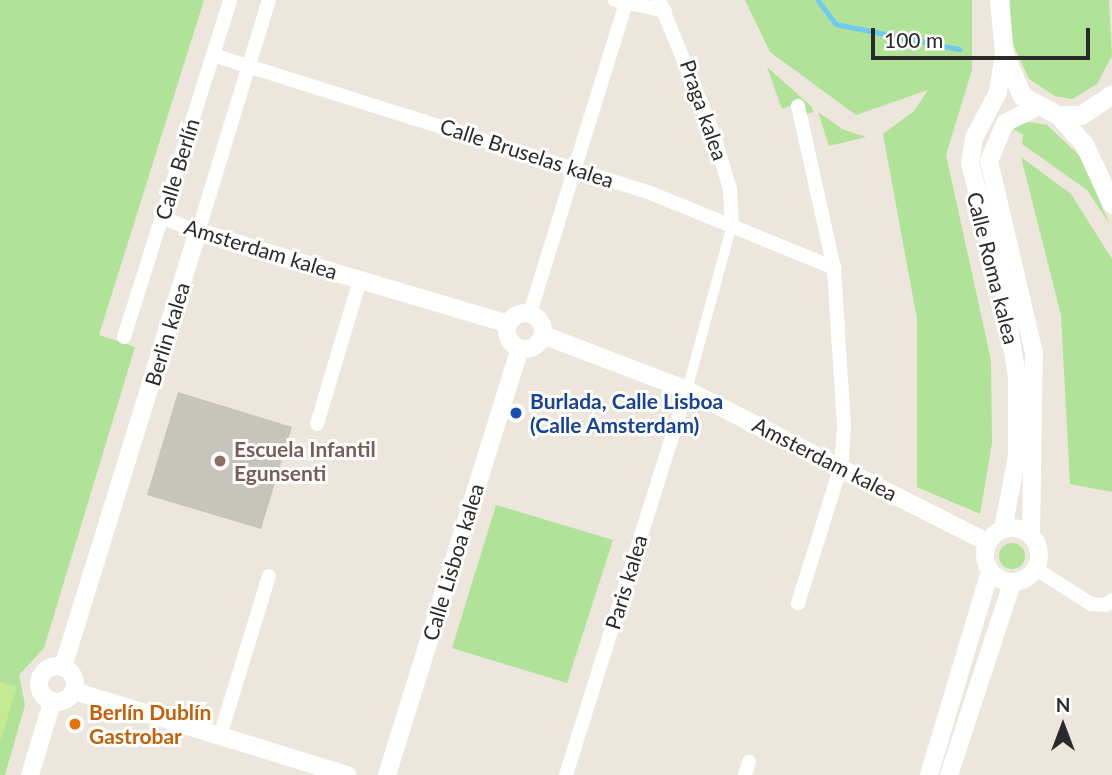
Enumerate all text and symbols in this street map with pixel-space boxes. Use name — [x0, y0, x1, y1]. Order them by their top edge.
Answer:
scale bar — [874, 14, 1093, 58]
text: 100 m — [884, 27, 943, 52]
street label: Praga kalea — [675, 56, 733, 164]
street label: Calle Bruselas kalea — [437, 113, 617, 193]
street label: Calle Berlín — [150, 115, 204, 223]
street label: Calle Roma kalea — [962, 189, 1024, 347]
street label: Amsterdam kalea — [181, 214, 341, 284]
street label: Berlin kalea — [139, 279, 195, 389]
place label: Burlada, Calle Lisboa (Calle Amsterdam) — [530, 388, 723, 438]
marker: Burlada, Calle Lisboa (Calle Amsterdam) — [508, 405, 524, 421]
street label: Amsterdam kalea — [749, 412, 901, 506]
place label: Escuela Infantil Egunsenti — [234, 436, 376, 486]
marker: Escuela Infantil Egunsenti — [212, 453, 228, 469]
street label: Calle Lisboa kalea — [417, 480, 489, 644]
street label: Paris kalea — [600, 532, 652, 632]
north arrow — [1028, 691, 1098, 761]
text: N — [1056, 693, 1070, 716]
place label: Berlín Dublín Gastrobar — [89, 699, 211, 749]
marker: Berlín Dublín Gastrobar — [67, 716, 83, 732]

